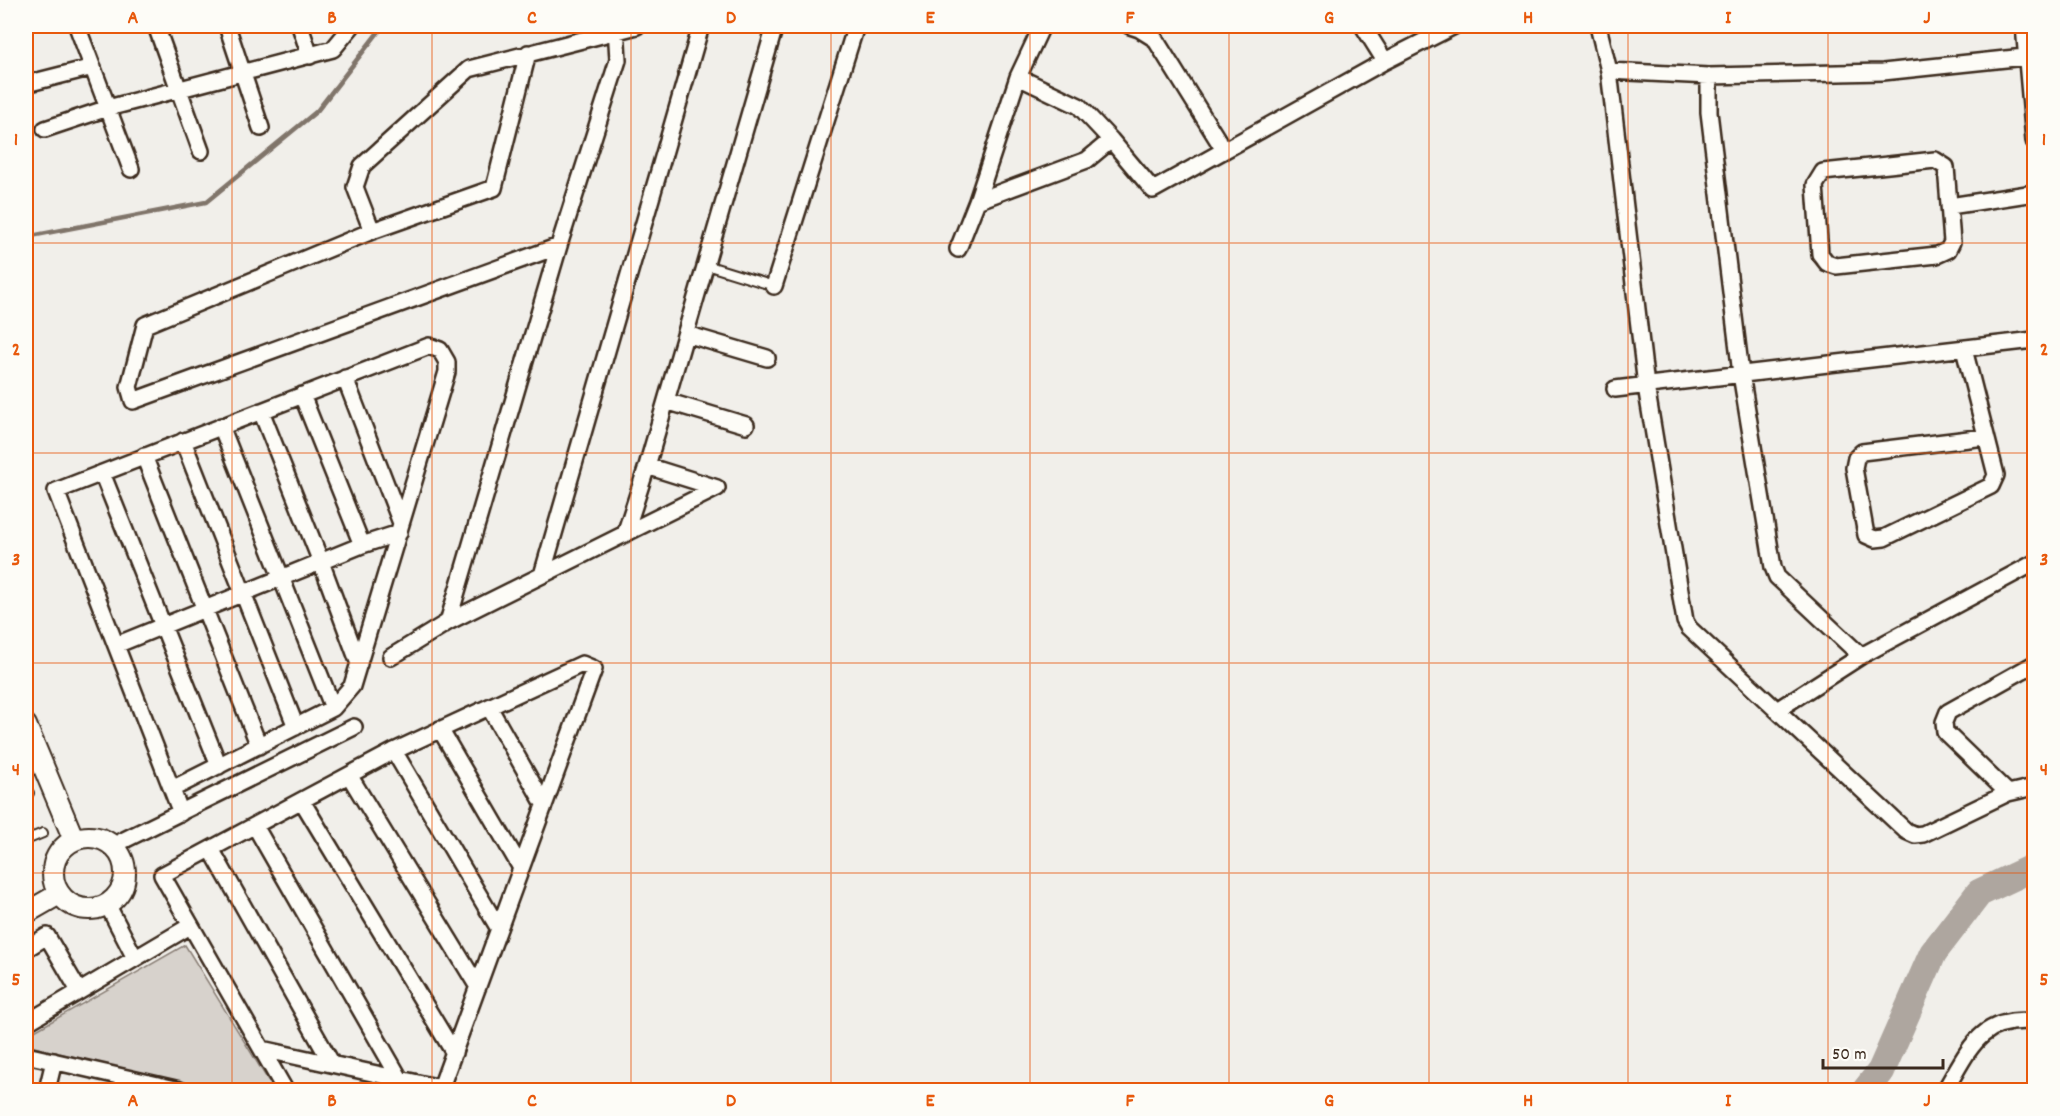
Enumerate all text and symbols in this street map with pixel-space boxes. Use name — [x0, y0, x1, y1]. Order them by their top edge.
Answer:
text: A — [128, 5, 139, 33]
text: B — [327, 5, 337, 33]
text: C — [527, 5, 537, 33]
text: D — [726, 5, 737, 33]
text: E — [925, 5, 935, 33]
text: F — [1126, 5, 1136, 33]
text: G — [1324, 5, 1334, 33]
text: H — [1523, 5, 1533, 33]
text: I — [1725, 5, 1732, 33]
text: J — [1923, 5, 1931, 33]
text: 1 — [14, 127, 18, 155]
text: 1 — [2042, 127, 2046, 155]
text: 2 — [12, 337, 20, 365]
text: 2 — [2040, 337, 2048, 365]
text: 3 — [12, 547, 20, 575]
text: 3 — [2040, 547, 2048, 575]
text: 4 — [12, 757, 20, 785]
text: 4 — [2040, 757, 2048, 785]
text: 5 — [11, 967, 21, 995]
text: 5 — [2039, 967, 2049, 995]
scale bar — [1823, 1032, 1943, 1070]
text: 50 m — [1832, 1043, 1867, 1068]
text: A — [128, 1088, 139, 1116]
text: B — [327, 1088, 337, 1116]
text: C — [527, 1088, 537, 1116]
text: D — [726, 1088, 737, 1116]
text: E — [925, 1088, 935, 1116]
text: F — [1126, 1088, 1136, 1116]
text: G — [1324, 1088, 1334, 1116]
text: H — [1523, 1088, 1533, 1116]
text: I — [1725, 1088, 1732, 1116]
text: J — [1923, 1088, 1931, 1116]

